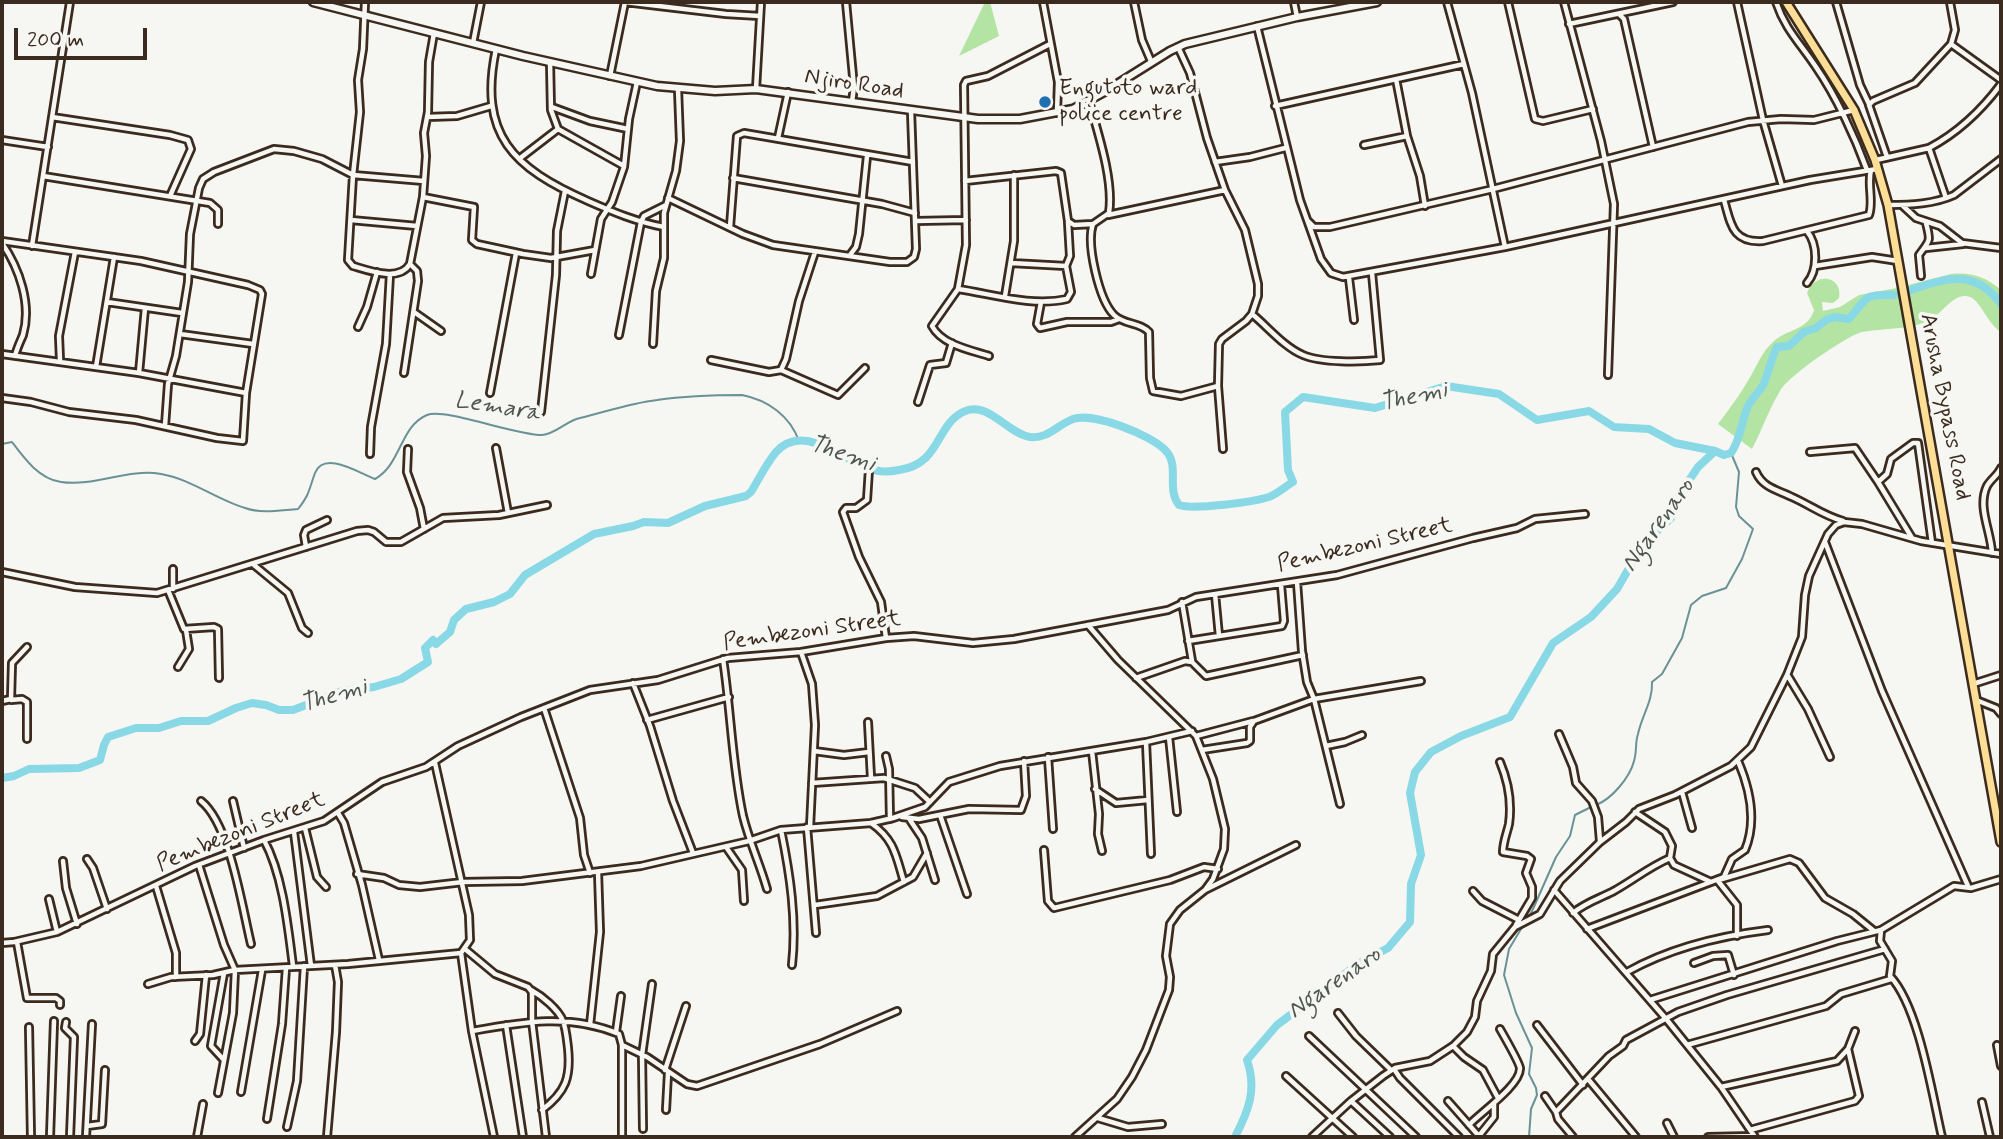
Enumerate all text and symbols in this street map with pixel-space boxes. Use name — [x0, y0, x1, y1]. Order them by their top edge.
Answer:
scale bar — [18, 14, 150, 58]
text: 200 m — [27, 26, 84, 54]
street label: Njiro Road — [802, 64, 906, 106]
place label: Engutoto ward police centre — [1059, 75, 1197, 129]
marker: Engutoto ward police centre — [1037, 94, 1053, 110]
street label: Arusha Bypass Road — [1912, 311, 1976, 503]
water label: Themi — [1378, 377, 1450, 419]
water label: Lemara — [452, 387, 542, 429]
water label: Themi — [805, 430, 879, 480]
water label: Ngarenaro — [1616, 474, 1702, 578]
street label: Pembezoni Street — [1275, 512, 1455, 580]
street label: Pembezoni Street — [722, 606, 902, 658]
water label: Themi — [297, 674, 371, 720]
street label: Pembezoni Street — [153, 787, 329, 879]
water label: Ngarenaro — [1283, 941, 1387, 1027]

